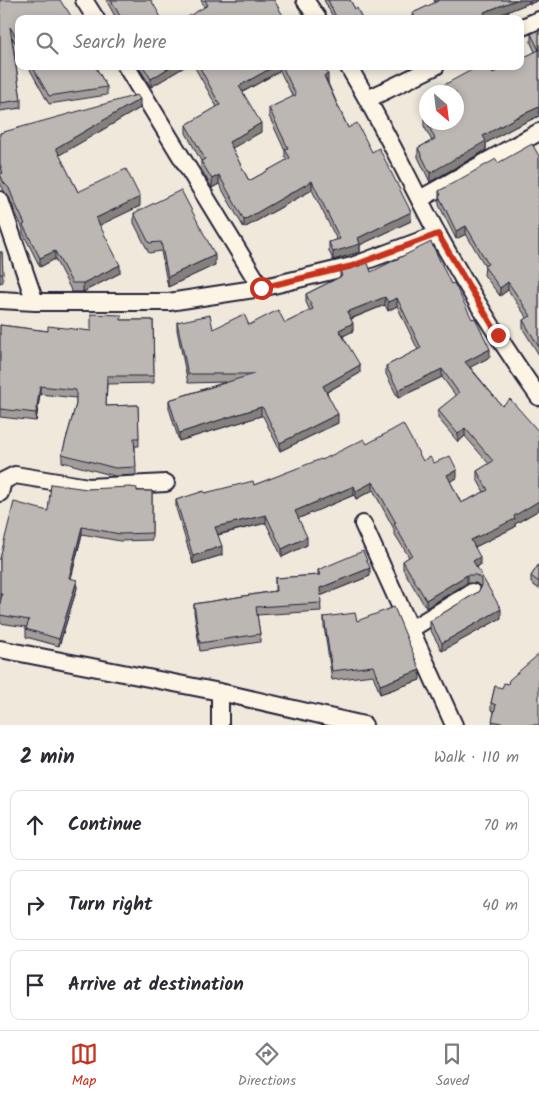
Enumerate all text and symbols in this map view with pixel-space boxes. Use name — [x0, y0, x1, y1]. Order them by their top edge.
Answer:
search box — [15, 15, 524, 70]
text: Search here — [73, 28, 167, 58]
icon: search — [33, 29, 61, 57]
north arrow — [419, 85, 464, 130]
route start — [250, 277, 273, 300]
route end — [487, 324, 510, 347]
text: 2 min — [20, 741, 75, 774]
text: Walk · 110 m — [434, 745, 519, 770]
text: Continue — [68, 810, 141, 840]
icon: ahead — [21, 811, 49, 839]
text: 70 m — [483, 813, 518, 838]
text: Turn right — [68, 890, 153, 920]
icon: right — [21, 891, 49, 919]
text: 40 m — [482, 893, 518, 918]
text: Arrive at destination — [68, 970, 244, 1000]
icon: arrive — [21, 971, 49, 999]
tab: Map — [70, 1040, 98, 1092]
tab: Directions — [238, 1040, 296, 1092]
tab: Saved — [436, 1040, 469, 1092]

